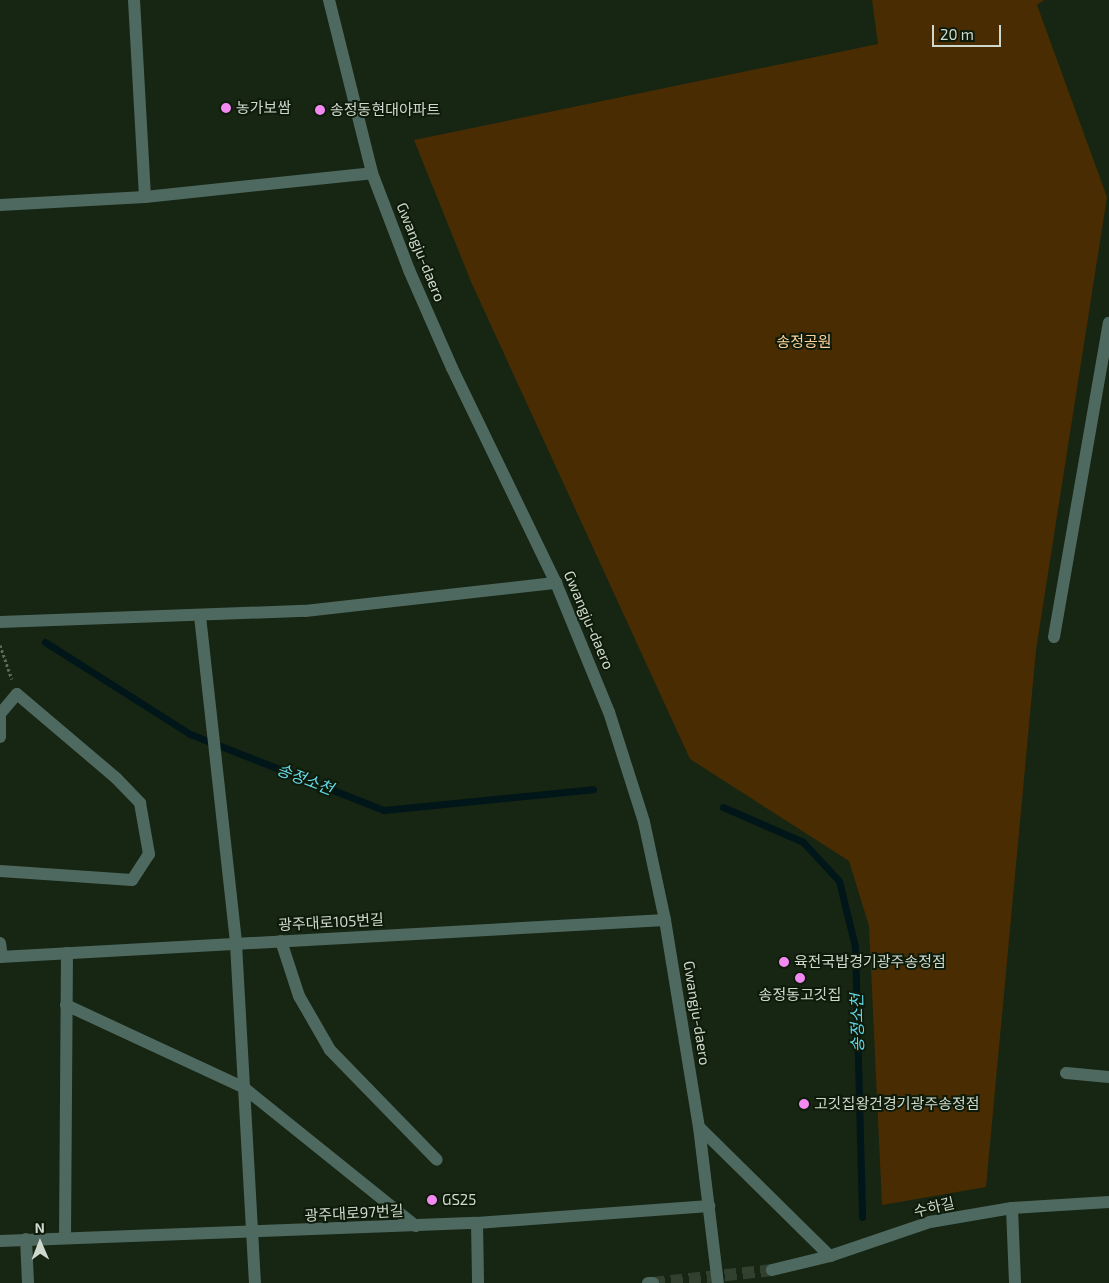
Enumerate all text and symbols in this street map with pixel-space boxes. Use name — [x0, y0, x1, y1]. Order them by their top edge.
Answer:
scale bar — [934, 15, 1003, 47]
text: 20 m — [940, 25, 974, 43]
place label: 농가보쌈 — [236, 99, 291, 117]
place label: 송정동현대아파트 — [330, 101, 440, 119]
marker: 농가보쌈 — [220, 102, 232, 114]
marker: 송정동현대아파트 — [314, 104, 326, 116]
street label: Gwangju-daero — [393, 200, 449, 304]
park label: 송정공원 — [776, 333, 832, 351]
street label: Gwangju-daero — [560, 568, 618, 672]
water label: 송정소천 — [274, 759, 336, 799]
street label: 광주대로105번길 — [278, 910, 384, 934]
place label: 육전국밥경기광주송정점 — [794, 953, 946, 971]
marker: 육전국밥경기광주송정점 — [778, 956, 790, 968]
street label: Gwangju-daero — [680, 960, 714, 1066]
marker: 송정동고깃집 — [794, 972, 806, 984]
place label: 송정동고깃집 — [759, 986, 841, 1004]
water label: 송정소천 — [847, 993, 867, 1053]
place label: 고깃집왕건경기광주송정점 — [814, 1095, 980, 1113]
marker: 고깃집왕건경기광주송정점 — [798, 1098, 810, 1110]
place label: GS25 — [442, 1191, 476, 1209]
marker: GS25 — [426, 1194, 438, 1206]
street label: 수하길 — [912, 1194, 956, 1220]
street label: 광주대로97번길 — [304, 1201, 404, 1225]
north arrow — [15, 1218, 65, 1268]
text: N — [35, 1219, 45, 1236]

